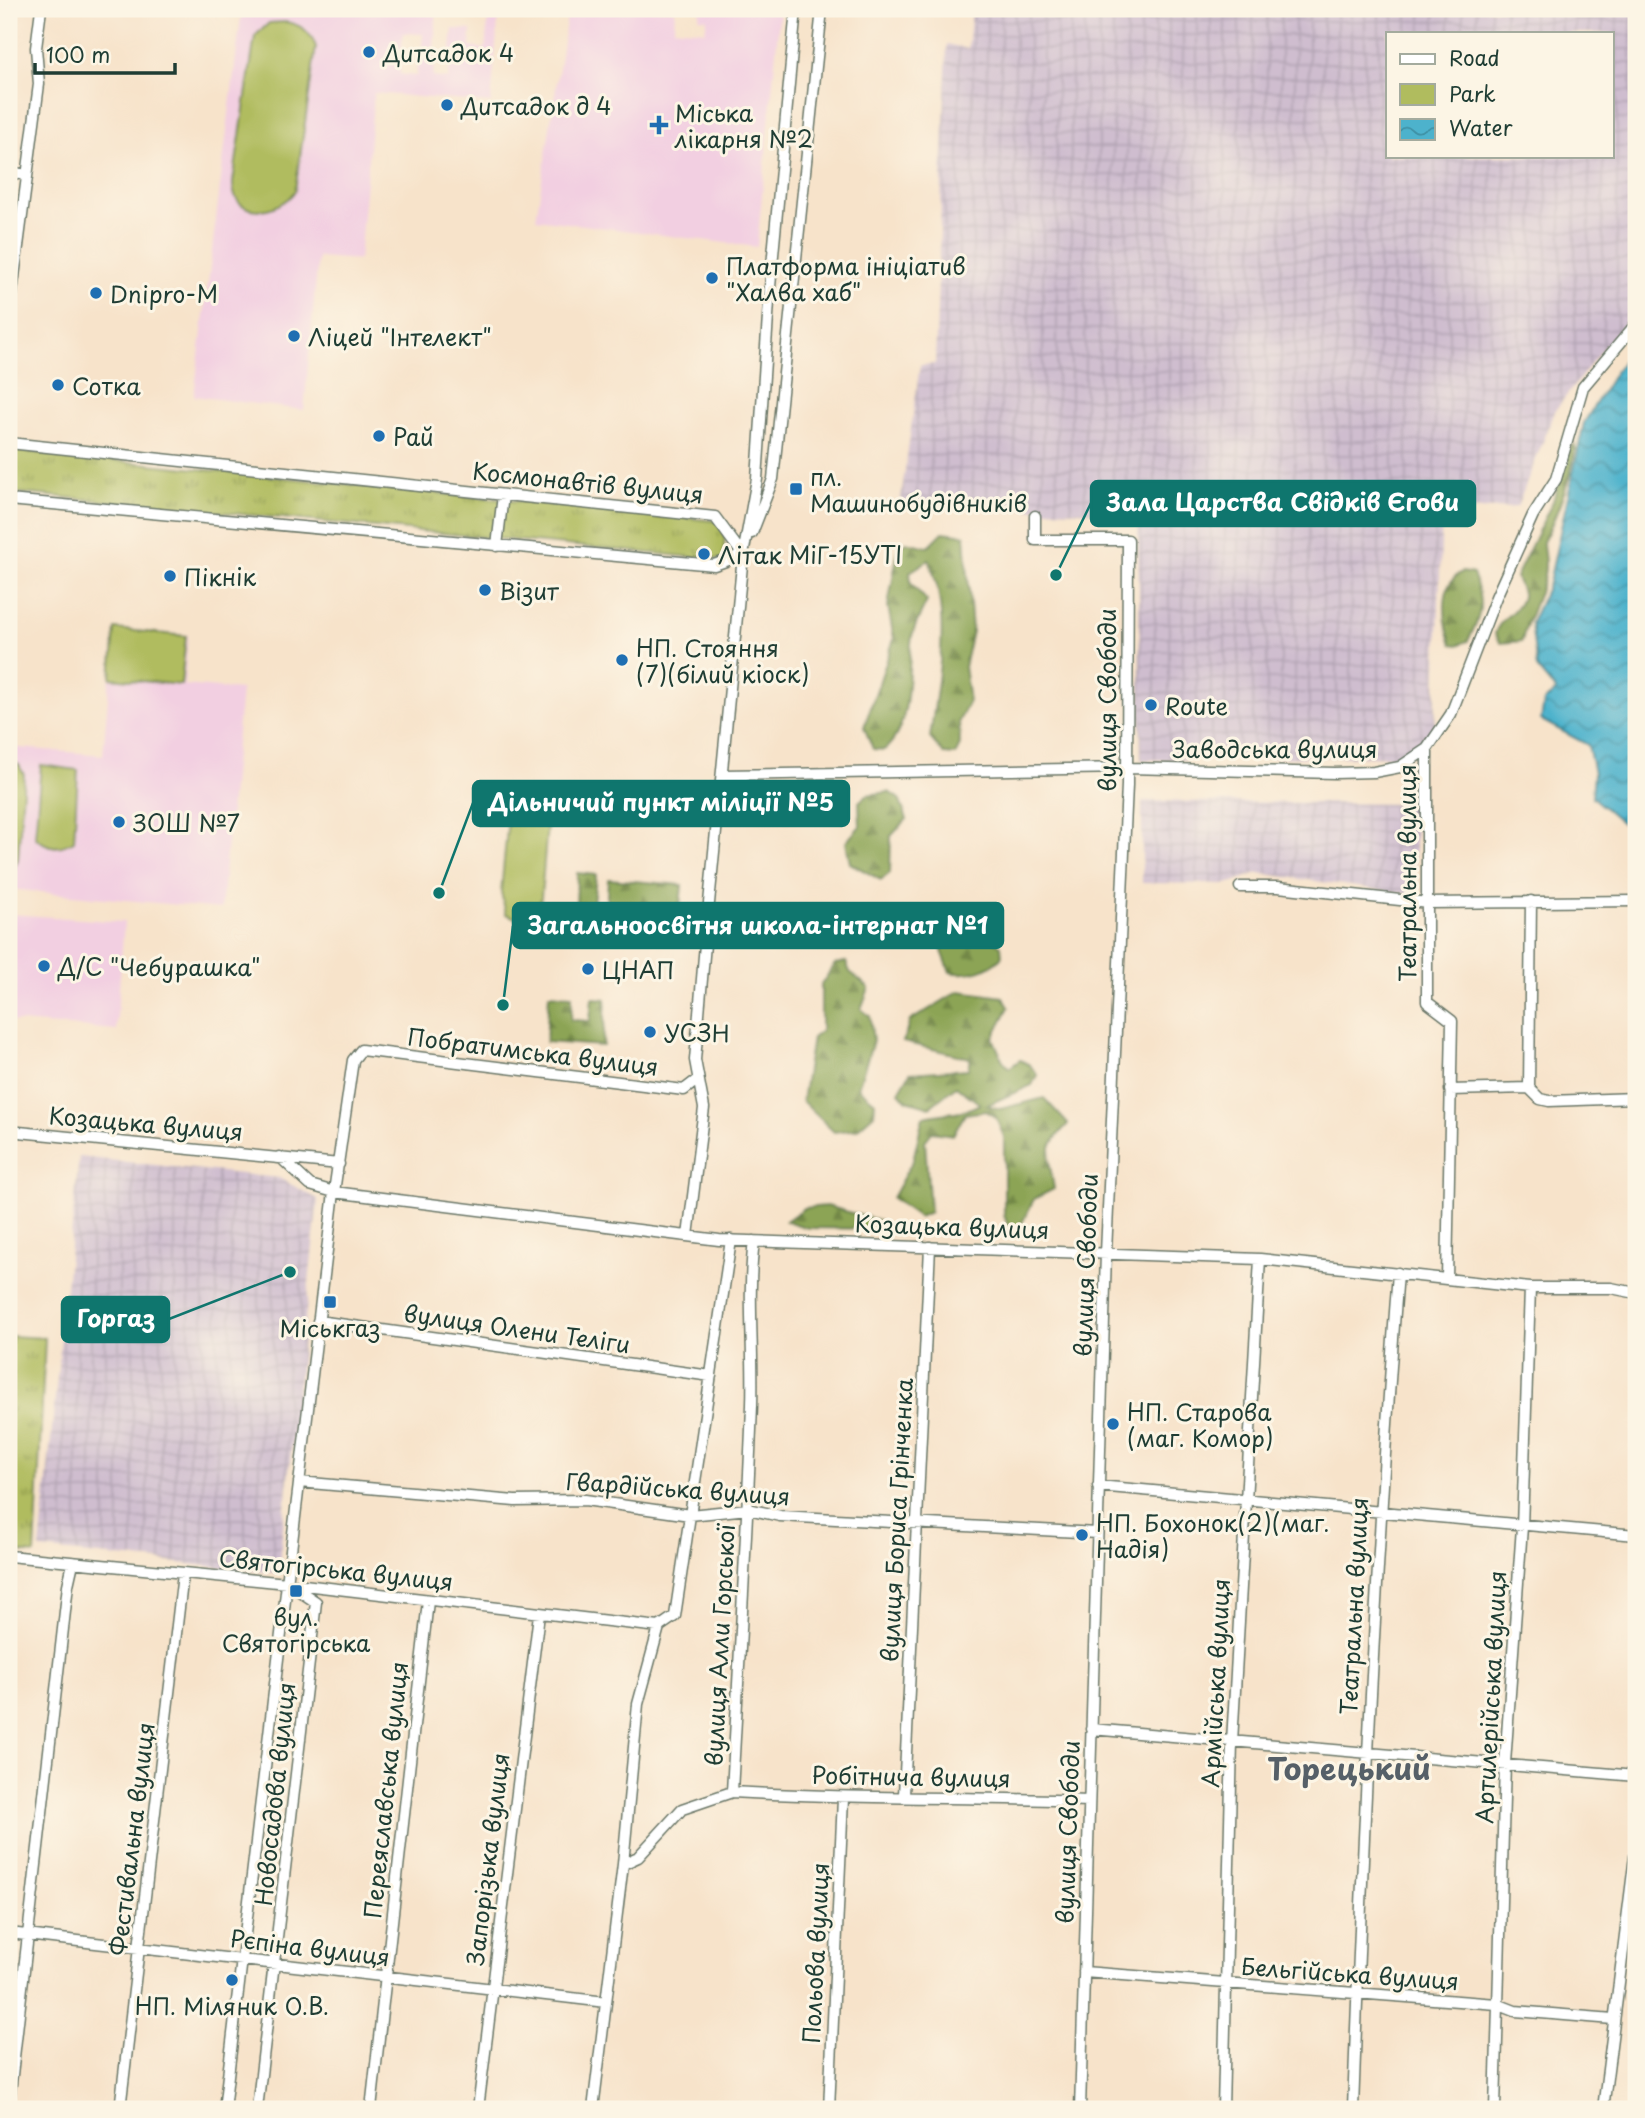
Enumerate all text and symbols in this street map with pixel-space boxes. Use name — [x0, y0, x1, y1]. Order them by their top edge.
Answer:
scale bar — [35, 32, 175, 76]
legend — [1386, 32, 1614, 158]
place label: Дитсадок 4 — [382, 35, 514, 70]
text: 100 m — [46, 38, 110, 70]
text: Road — [1449, 41, 1500, 73]
marker: Дитсадок 4 — [361, 44, 377, 60]
text: Park — [1449, 77, 1496, 109]
place label: Дитсадок д 4 — [460, 88, 611, 123]
place label: Міська лікарня №2 — [674, 95, 813, 156]
marker: Дитсадок д 4 — [439, 97, 455, 113]
text: Water — [1449, 111, 1513, 143]
marker: Міська лікарня №2 — [649, 115, 669, 135]
place label: Платформа ініціатив "Халва хаб" — [726, 248, 965, 309]
marker: Платформа ініціатив "Халва хаб" — [704, 270, 720, 286]
place label: Dnipro-M — [110, 276, 218, 311]
marker: Dnipro-M — [88, 285, 104, 301]
place label: Ліцей "Інтелект" — [308, 319, 492, 354]
marker: Ліцей "Інтелект" — [286, 328, 302, 344]
place label: Сотка — [72, 368, 141, 403]
marker: Сотка — [50, 377, 66, 393]
place label: Рай — [393, 419, 434, 454]
marker: Рай — [371, 428, 387, 444]
street label: Космонавтів вулиця — [471, 452, 705, 512]
place label: пл. Машинобудівників — [810, 459, 1027, 520]
marker: пл. Машинобудівників — [788, 481, 804, 497]
callout: Зала Царства Свідків Єгови — [1091, 481, 1475, 526]
text: Зала Царства Свідків Єгови — [1106, 483, 1459, 519]
place label: Літак МіГ-15УТІ — [718, 537, 902, 572]
marker: Літак МіГ-15УТІ — [696, 546, 712, 562]
place label: Пікнік — [184, 559, 257, 594]
marker: Пікнік — [162, 568, 178, 584]
place label: Візит — [499, 573, 560, 608]
marker: Візит — [477, 582, 493, 598]
street label: вулиця Свободи — [1089, 608, 1124, 792]
place label: НП. Стояння (7)(білий кіоск) — [636, 630, 809, 691]
marker: НП. Стояння (7)(білий кіоск) — [614, 652, 630, 668]
place label: Route — [1165, 688, 1228, 723]
marker: Route — [1143, 697, 1159, 713]
street label: Заводська вулиця — [1173, 731, 1378, 766]
street label: Театральна вулиця — [1389, 764, 1424, 982]
callout: Дільничий пункт міліції №5 — [473, 781, 849, 826]
text: Дільничий пункт міліції №5 — [487, 783, 834, 819]
place label: ЗОШ №7 — [133, 805, 240, 840]
marker: ЗОШ №7 — [111, 814, 127, 830]
callout: Загальноосвітня школа-інтернат №1 — [513, 903, 1003, 948]
text: Загальноосвітня школа-інтернат №1 — [527, 906, 988, 942]
place label: Д/С "Чебурашка" — [57, 949, 261, 984]
place label: ЦНАП — [602, 952, 675, 987]
marker: Д/С "Чебурашка" — [36, 958, 52, 974]
marker: ЦНАП — [580, 961, 596, 977]
place label: УСЗН — [664, 1015, 729, 1050]
street label: Побратимська вулиця — [406, 1018, 660, 1084]
marker: УСЗН — [642, 1024, 658, 1040]
street label: Козацька вулиця — [48, 1097, 244, 1149]
street label: вулиця Свободи — [1064, 1173, 1106, 1357]
street label: Козацька вулиця — [854, 1205, 1050, 1247]
marker: Міськгаз — [322, 1294, 338, 1310]
street label: вулиця Олени Теліги — [402, 1295, 632, 1361]
callout: Горгаз — [62, 1297, 169, 1342]
text: Горгаз — [77, 1299, 155, 1335]
place label: Міськгаз — [279, 1310, 381, 1345]
street label: вулиця Бориса Грінченка — [871, 1376, 921, 1663]
place label: НП. Старова (маг. Комор) — [1127, 1394, 1274, 1455]
marker: НП. Старова (маг. Комор) — [1105, 1416, 1121, 1432]
street label: Гвардійська вулиця — [565, 1463, 791, 1513]
street label: Театральна вулиця — [1330, 1496, 1376, 1716]
place label: НП. Бохонок(2)(маг. Надія) — [1096, 1505, 1329, 1566]
street label: вулиця Алли Горської — [695, 1522, 743, 1767]
marker: НП. Бохонок(2)(маг. Надія) — [1074, 1527, 1090, 1543]
street label: Святогірська вулиця — [217, 1539, 455, 1599]
street label: Артилерійська вулиця — [1466, 1570, 1514, 1824]
street label: Армійська вулиця — [1192, 1578, 1238, 1788]
marker: вул. Святогірська — [288, 1583, 304, 1599]
place label: вул. Святогірська — [222, 1599, 371, 1660]
street label: Переяславська вулиця — [354, 1660, 416, 1920]
street label: Новосадова вулиця — [245, 1680, 303, 1908]
street label: Фестивальна вулиця — [99, 1720, 163, 1958]
street label: вулиця Свободи — [1046, 1740, 1088, 1924]
district label: Торецький — [1267, 1745, 1431, 1790]
street label: Запорізька вулиця — [457, 1751, 517, 1967]
street label: Робітнича вулиця — [811, 1757, 1011, 1795]
street label: Польова вулиця — [793, 1862, 837, 2044]
street label: Рєпіна вулиця — [228, 1920, 392, 1974]
street label: Бельгійська вулиця — [1240, 1948, 1460, 1998]
marker: НП. Міляник О.В. — [224, 1972, 240, 1988]
place label: НП. Міляник О.В. — [135, 1988, 329, 2023]

